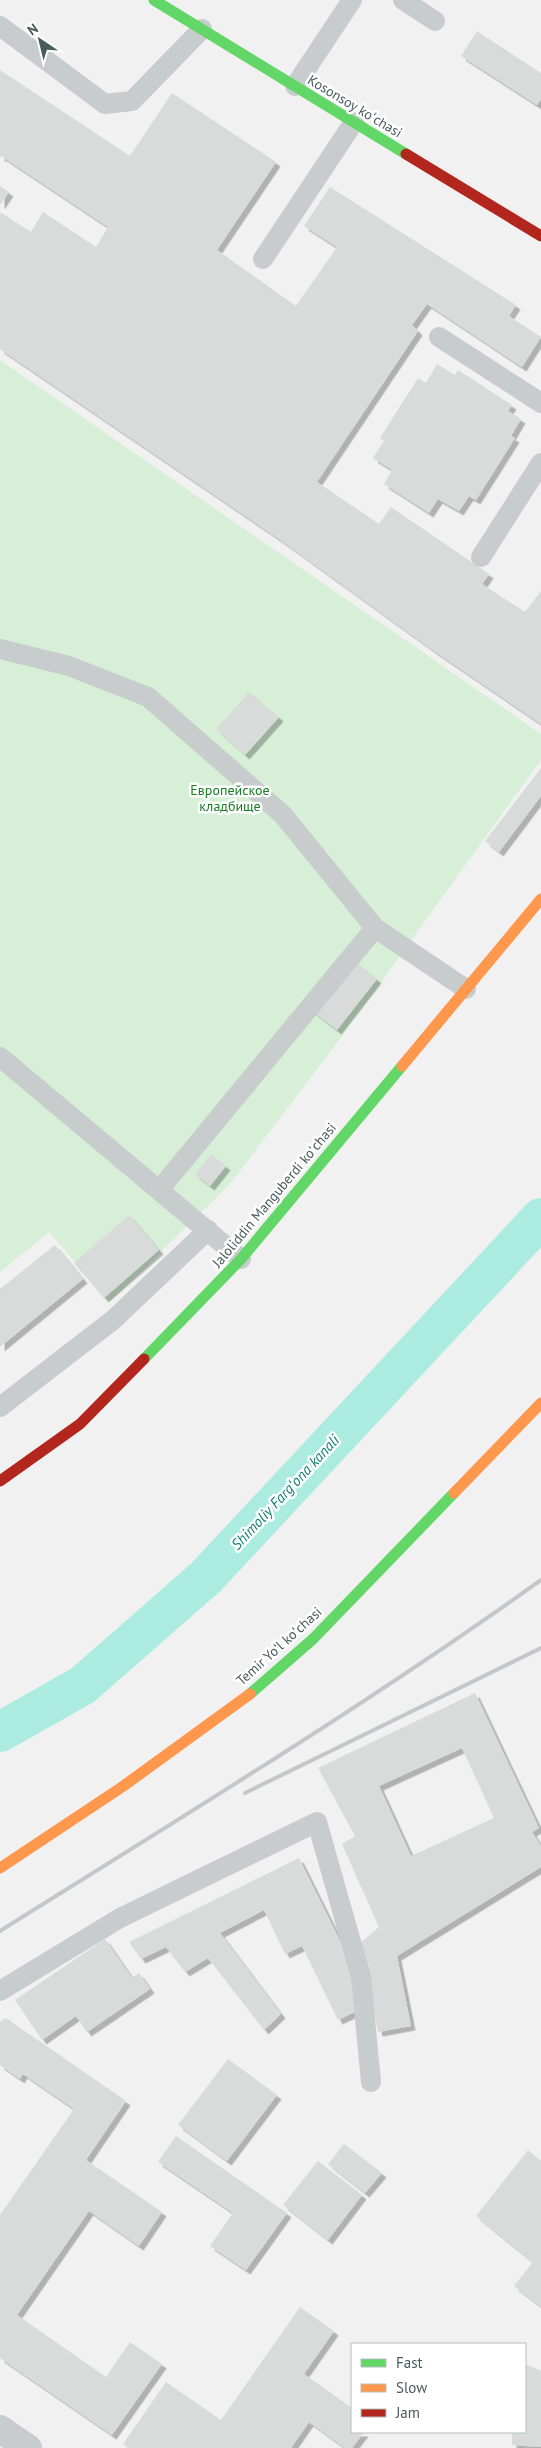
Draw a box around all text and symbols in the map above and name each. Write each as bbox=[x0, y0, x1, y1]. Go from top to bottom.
north arrow bbox=[15, 15, 65, 65]
text: N bbox=[24, 19, 41, 39]
street label: Kosonsoy koʻchasi bbox=[304, 71, 406, 141]
park label: Европейское кладбище bbox=[190, 781, 270, 815]
street label: Jaloliddin Manguberdi koʻchasi bbox=[207, 1119, 340, 1272]
water label: Shimoliy Fargʻona kanali bbox=[227, 1430, 344, 1553]
street label: Temir Yoʻl koʻchasi bbox=[232, 1603, 326, 1689]
legend bbox=[351, 2343, 526, 2433]
text: Fast bbox=[396, 2353, 423, 2372]
text: Slow bbox=[396, 2378, 427, 2397]
text: Jam bbox=[395, 2403, 420, 2422]

